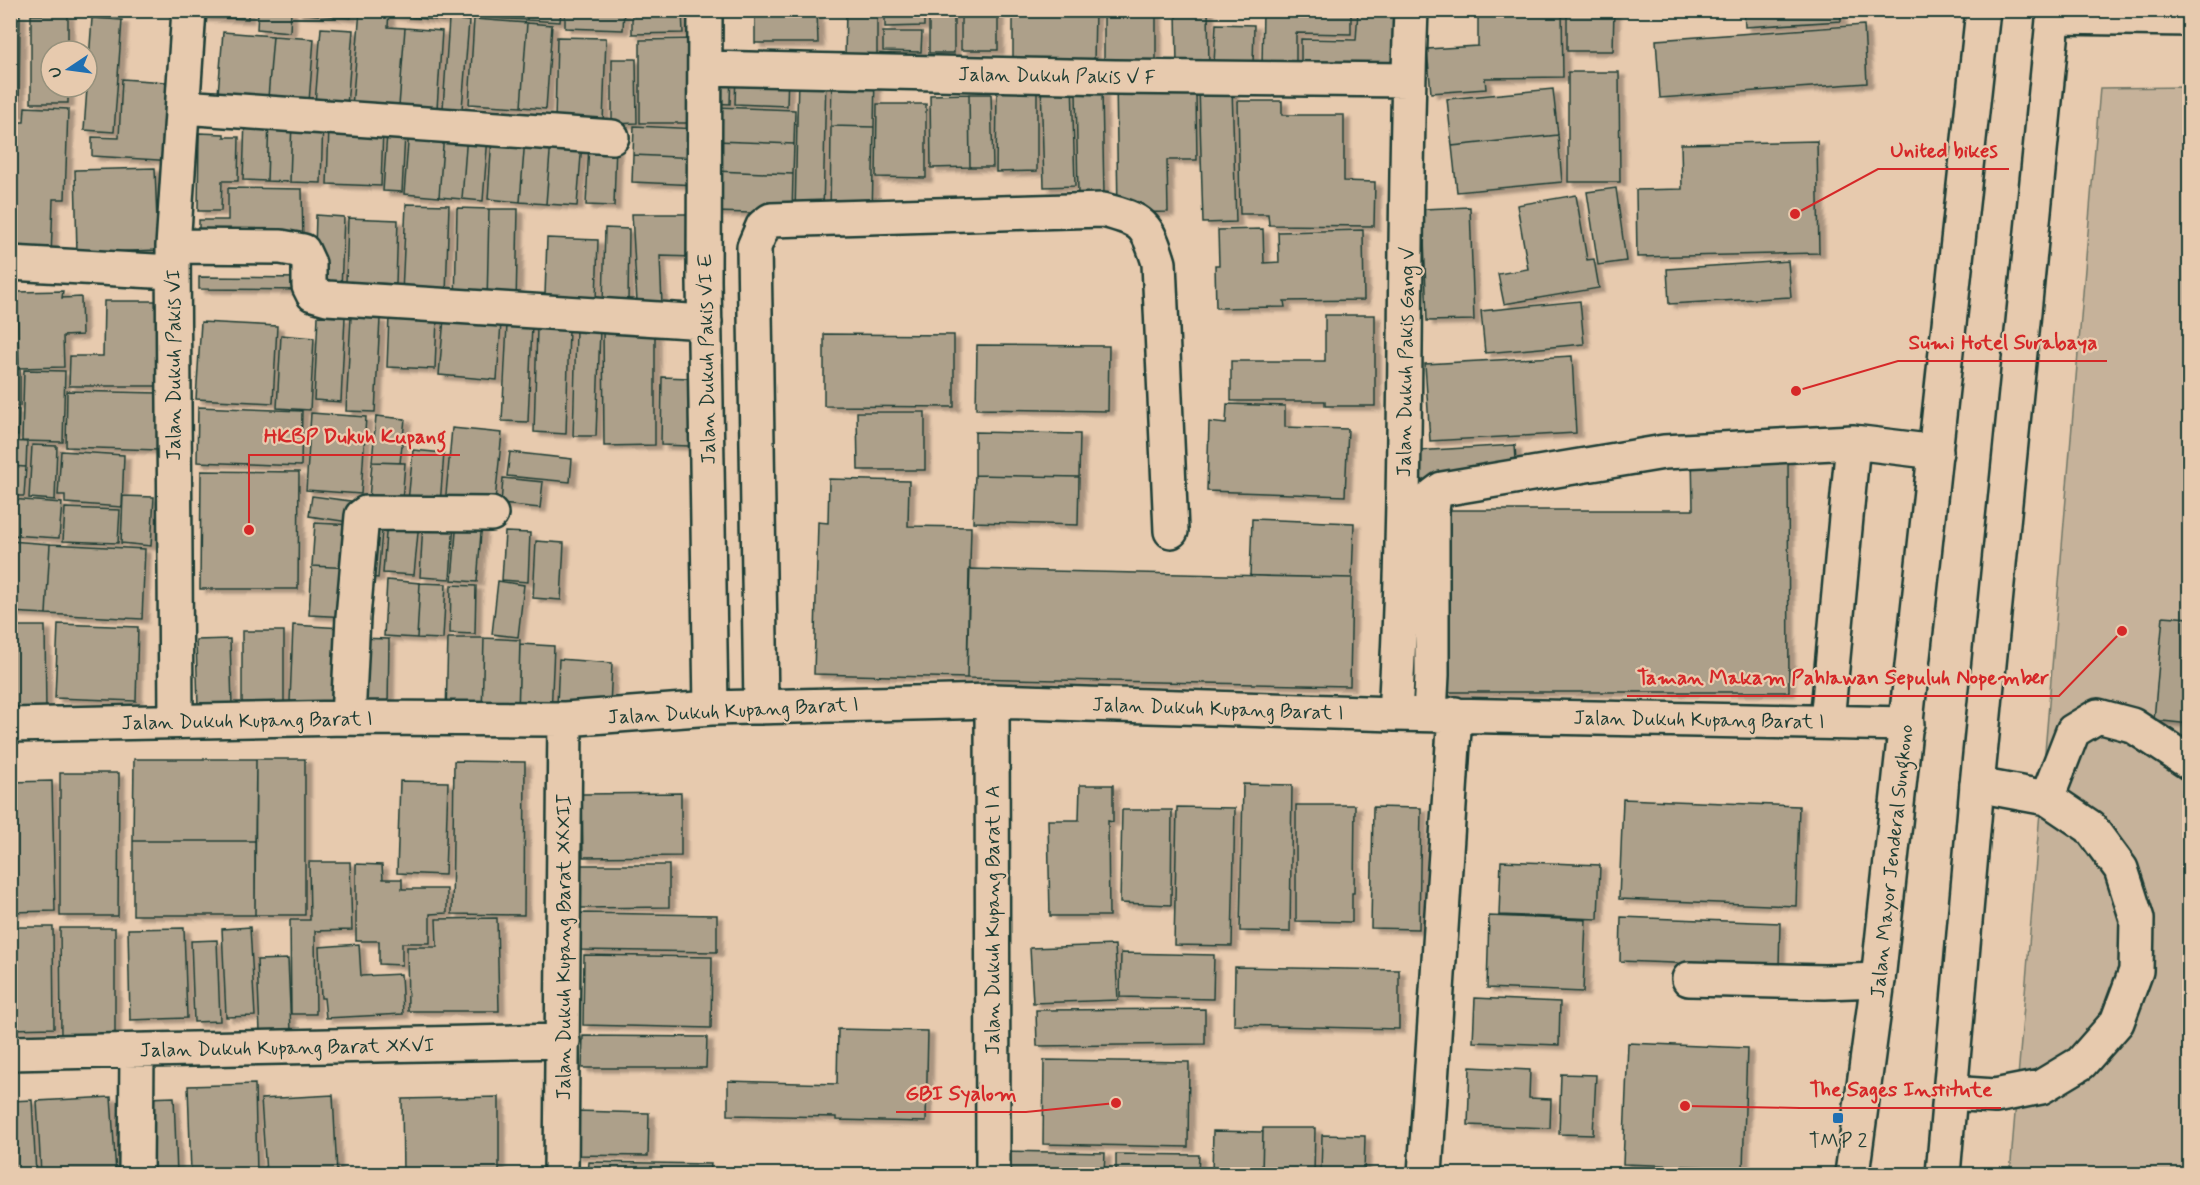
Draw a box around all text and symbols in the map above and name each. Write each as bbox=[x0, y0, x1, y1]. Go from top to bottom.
north arrow bbox=[39, 39, 99, 99]
street label: Jalan Dukuh Pakis V F bbox=[958, 61, 1156, 92]
text: U bbox=[44, 65, 67, 79]
callout: United bikes bbox=[1878, 130, 2009, 169]
text: United bikes bbox=[1890, 137, 1999, 165]
street label: Jalan Dukuh Pakis Gang V bbox=[1391, 247, 1423, 477]
street label: Jalan Dukuh Pakis VI E bbox=[692, 253, 723, 465]
street label: Jalan Dukuh Pakis VI bbox=[161, 269, 188, 461]
callout: Sumi Hotel Surabaya bbox=[1898, 322, 2107, 361]
text: Sumi Hotel Surabaya bbox=[1909, 329, 2098, 357]
callout: HKBP Dukuh Kupang bbox=[249, 416, 460, 455]
text: HKBP Dukuh Kupang bbox=[264, 423, 446, 453]
callout: Taman Makam Pahlawan Sepuluh Nopember bbox=[1627, 657, 2059, 696]
text: Taman Makam Pahlawan Sepuluh Nopember bbox=[1637, 664, 2049, 692]
street label: Jalan Dukuh Kupang Barat I bbox=[607, 691, 859, 732]
street label: Jalan Dukuh Kupang Barat I bbox=[1092, 692, 1344, 727]
street label: Jalan Dukuh Kupang Barat I bbox=[1573, 705, 1825, 736]
street label: Jalan Dukuh Kupang Barat I bbox=[121, 706, 373, 737]
street label: Jalan Mayor Jenderal Sungkono bbox=[1865, 723, 1922, 1000]
street label: Jalan Dukuh Kupang Barat I A bbox=[980, 785, 1007, 1055]
street label: Jalan Dukuh Kupang Barat XXXII bbox=[551, 793, 578, 1100]
street label: Jalan Dukuh Kupang Barat XXVI bbox=[139, 1032, 435, 1065]
callout: The Sages Institute bbox=[1800, 1069, 2001, 1108]
callout: GBI Syalom bbox=[896, 1073, 1026, 1112]
text: The Sages Institute bbox=[1810, 1076, 1993, 1104]
text: GBI Syalom bbox=[905, 1080, 1017, 1108]
marker: TMP 2 bbox=[1831, 1111, 1845, 1125]
place label: TMP 2 bbox=[1809, 1128, 1867, 1155]

